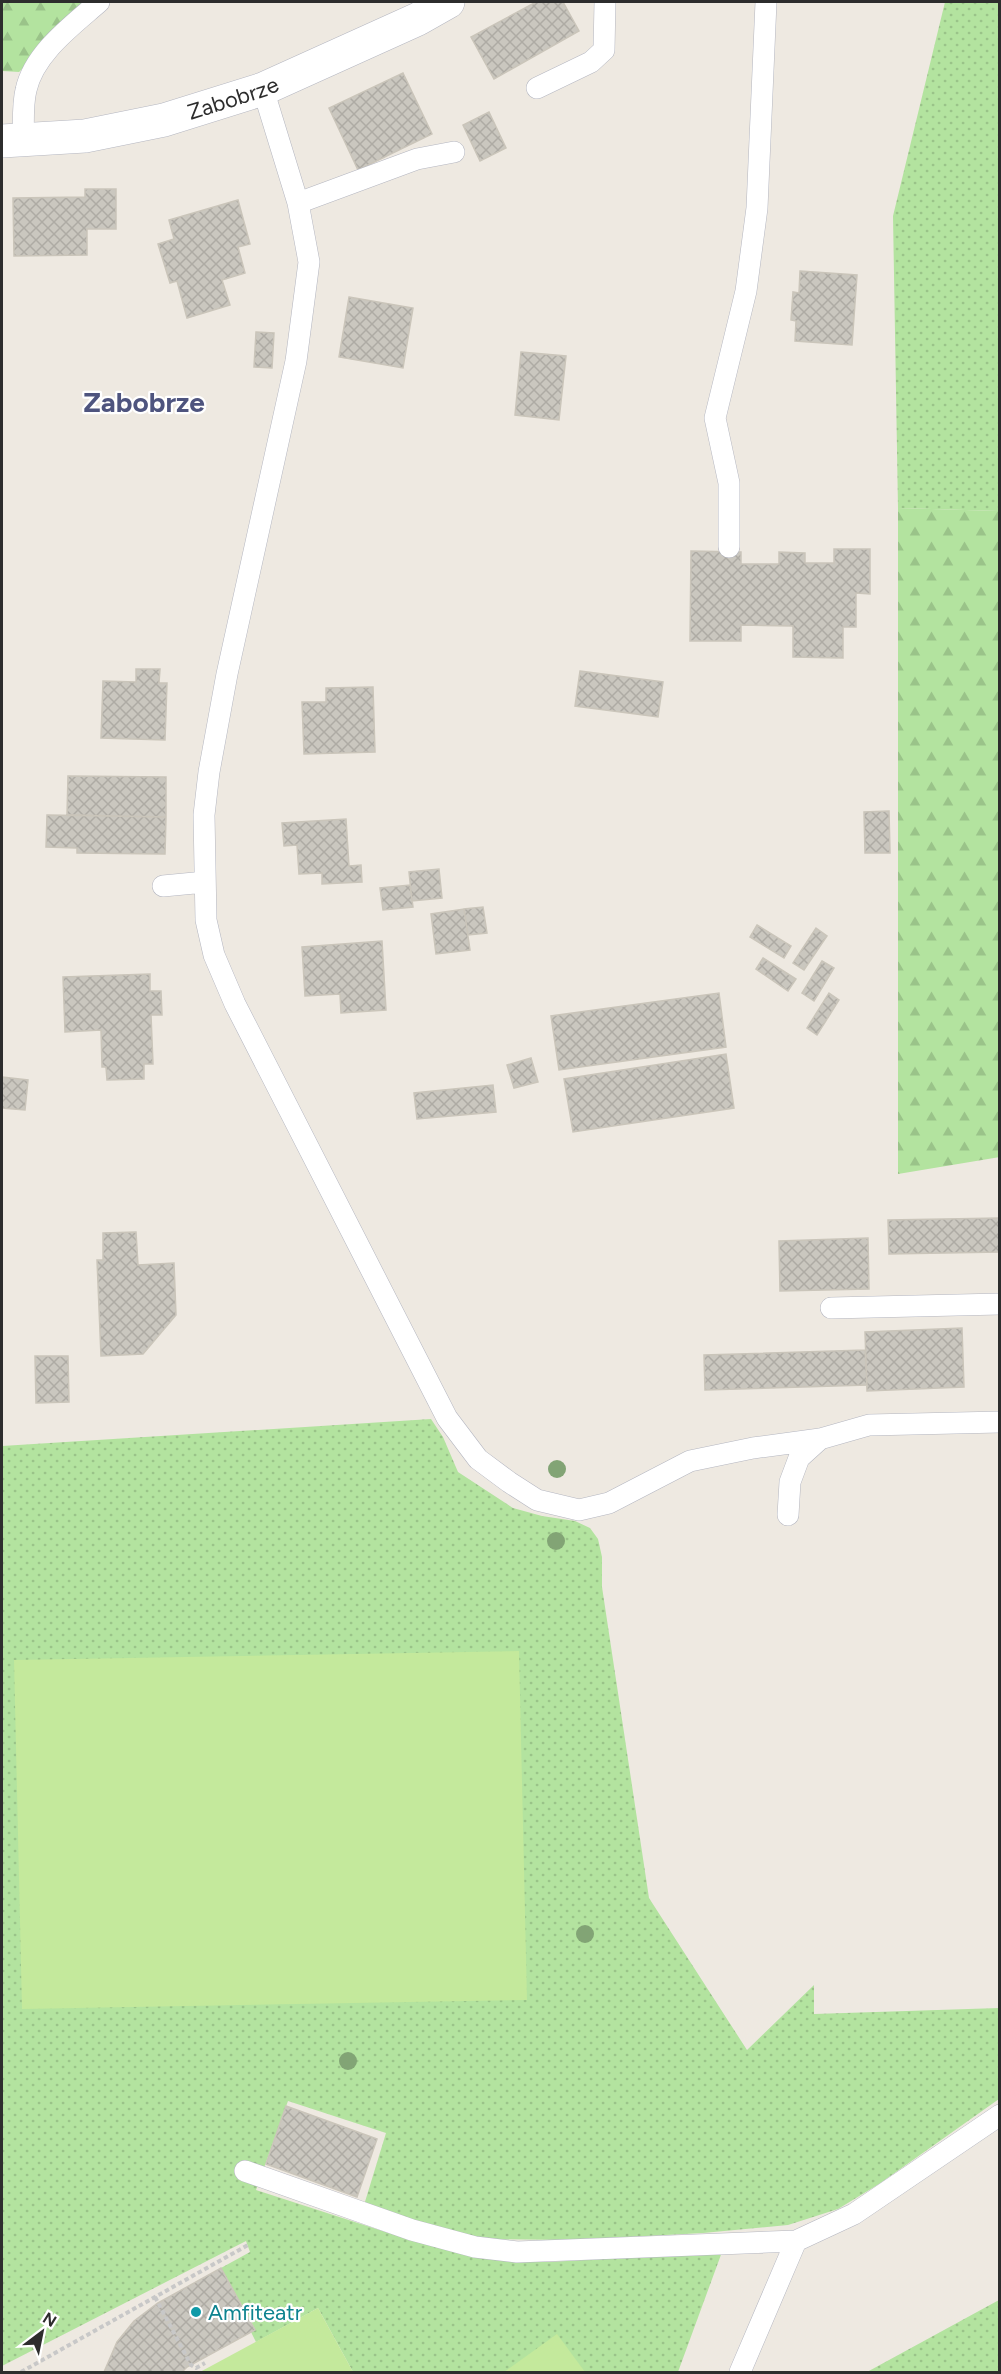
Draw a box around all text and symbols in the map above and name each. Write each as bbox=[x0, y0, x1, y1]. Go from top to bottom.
street label: Zabobrze bbox=[184, 71, 283, 126]
district label: Zabobrze bbox=[83, 385, 205, 419]
place label: Amfiteatr bbox=[208, 2299, 303, 2326]
north arrow bbox=[12, 2302, 72, 2362]
marker: Amfiteatr bbox=[189, 2305, 203, 2319]
text: N bbox=[39, 2308, 60, 2331]

